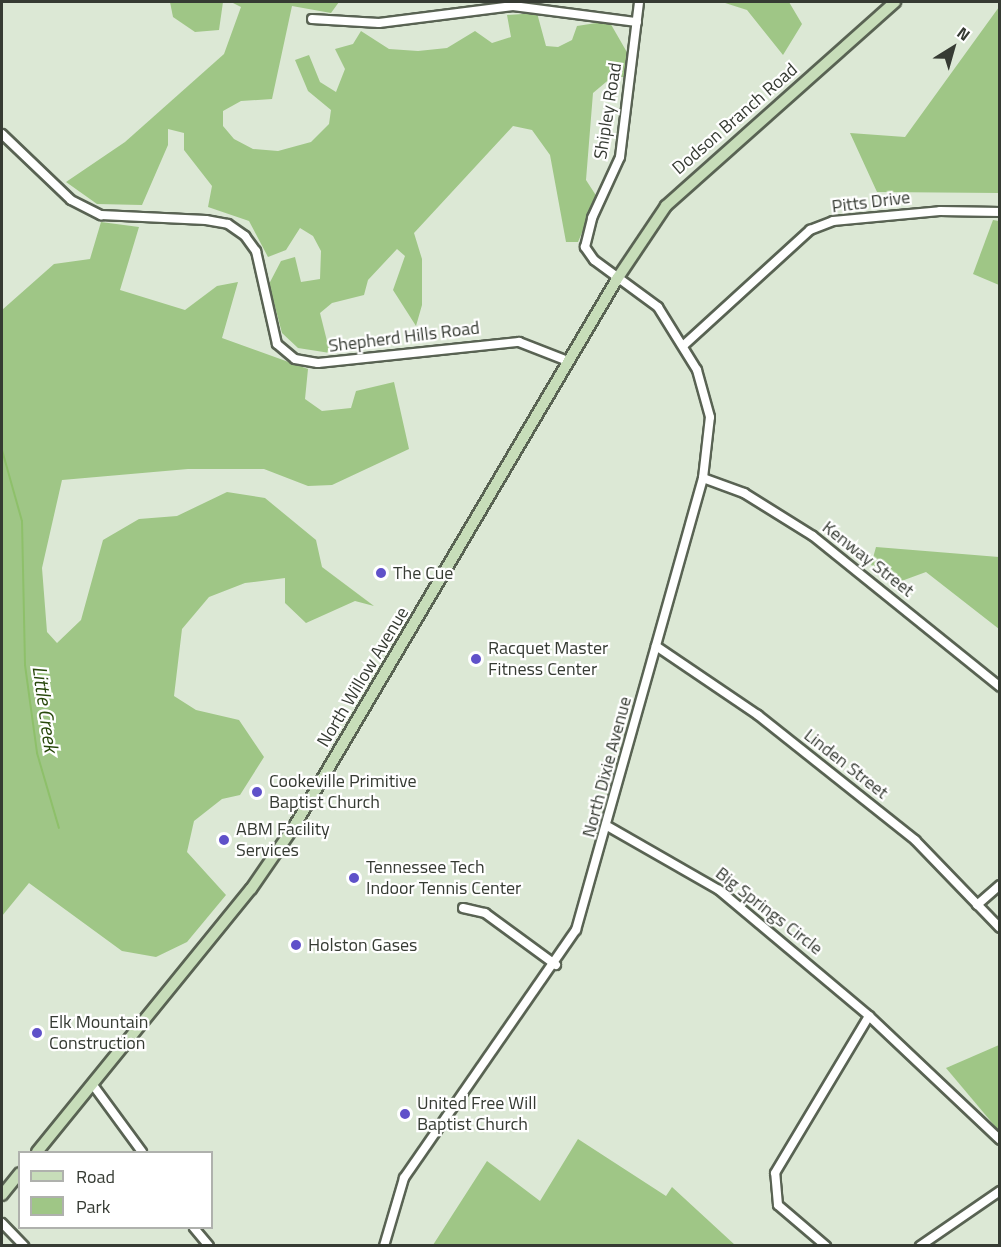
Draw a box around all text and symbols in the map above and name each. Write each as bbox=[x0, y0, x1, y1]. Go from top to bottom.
north arrow bbox=[923, 18, 983, 78]
text: N bbox=[952, 21, 975, 47]
street label: Dodson Branch Road bbox=[668, 59, 802, 179]
street label: Shipley Road bbox=[590, 61, 626, 161]
street label: Pitts Drive bbox=[831, 186, 911, 218]
street label: Shepherd Hills Road bbox=[327, 317, 481, 357]
street label: Kenway Street bbox=[818, 517, 918, 601]
place label: The Cue bbox=[393, 562, 453, 584]
marker: The Cue bbox=[374, 566, 388, 580]
street label: North Willow Avenue bbox=[313, 603, 413, 751]
place label: Racquet Master Fitness Center bbox=[488, 638, 608, 680]
marker: Racquet Master Fitness Center bbox=[469, 652, 483, 666]
water label: Little Creek bbox=[28, 664, 64, 754]
street label: North Dixie Avenue bbox=[578, 694, 636, 840]
street label: Linden Street bbox=[800, 724, 892, 804]
place label: Cookeville Primitive Baptist Church bbox=[269, 771, 417, 814]
marker: Cookeville Primitive Baptist Church bbox=[250, 785, 264, 799]
place label: ABM Facility Services bbox=[236, 819, 330, 862]
marker: ABM Facility Services bbox=[217, 833, 231, 847]
place label: Tennessee Tech Indoor Tennis Center bbox=[366, 857, 521, 900]
street label: Big Springs Circle bbox=[711, 863, 827, 959]
marker: Tennessee Tech Indoor Tennis Center bbox=[347, 871, 361, 885]
place label: Holston Gases bbox=[308, 934, 417, 956]
marker: Holston Gases bbox=[289, 938, 303, 952]
place label: Elk Mountain Construction bbox=[49, 1012, 148, 1054]
marker: Elk Mountain Construction bbox=[30, 1026, 44, 1040]
place label: United Free Will Baptist Church bbox=[417, 1093, 537, 1136]
marker: United Free Will Baptist Church bbox=[398, 1107, 412, 1121]
legend bbox=[18, 1151, 213, 1229]
text: Road bbox=[76, 1163, 115, 1190]
text: Park bbox=[76, 1193, 110, 1220]

